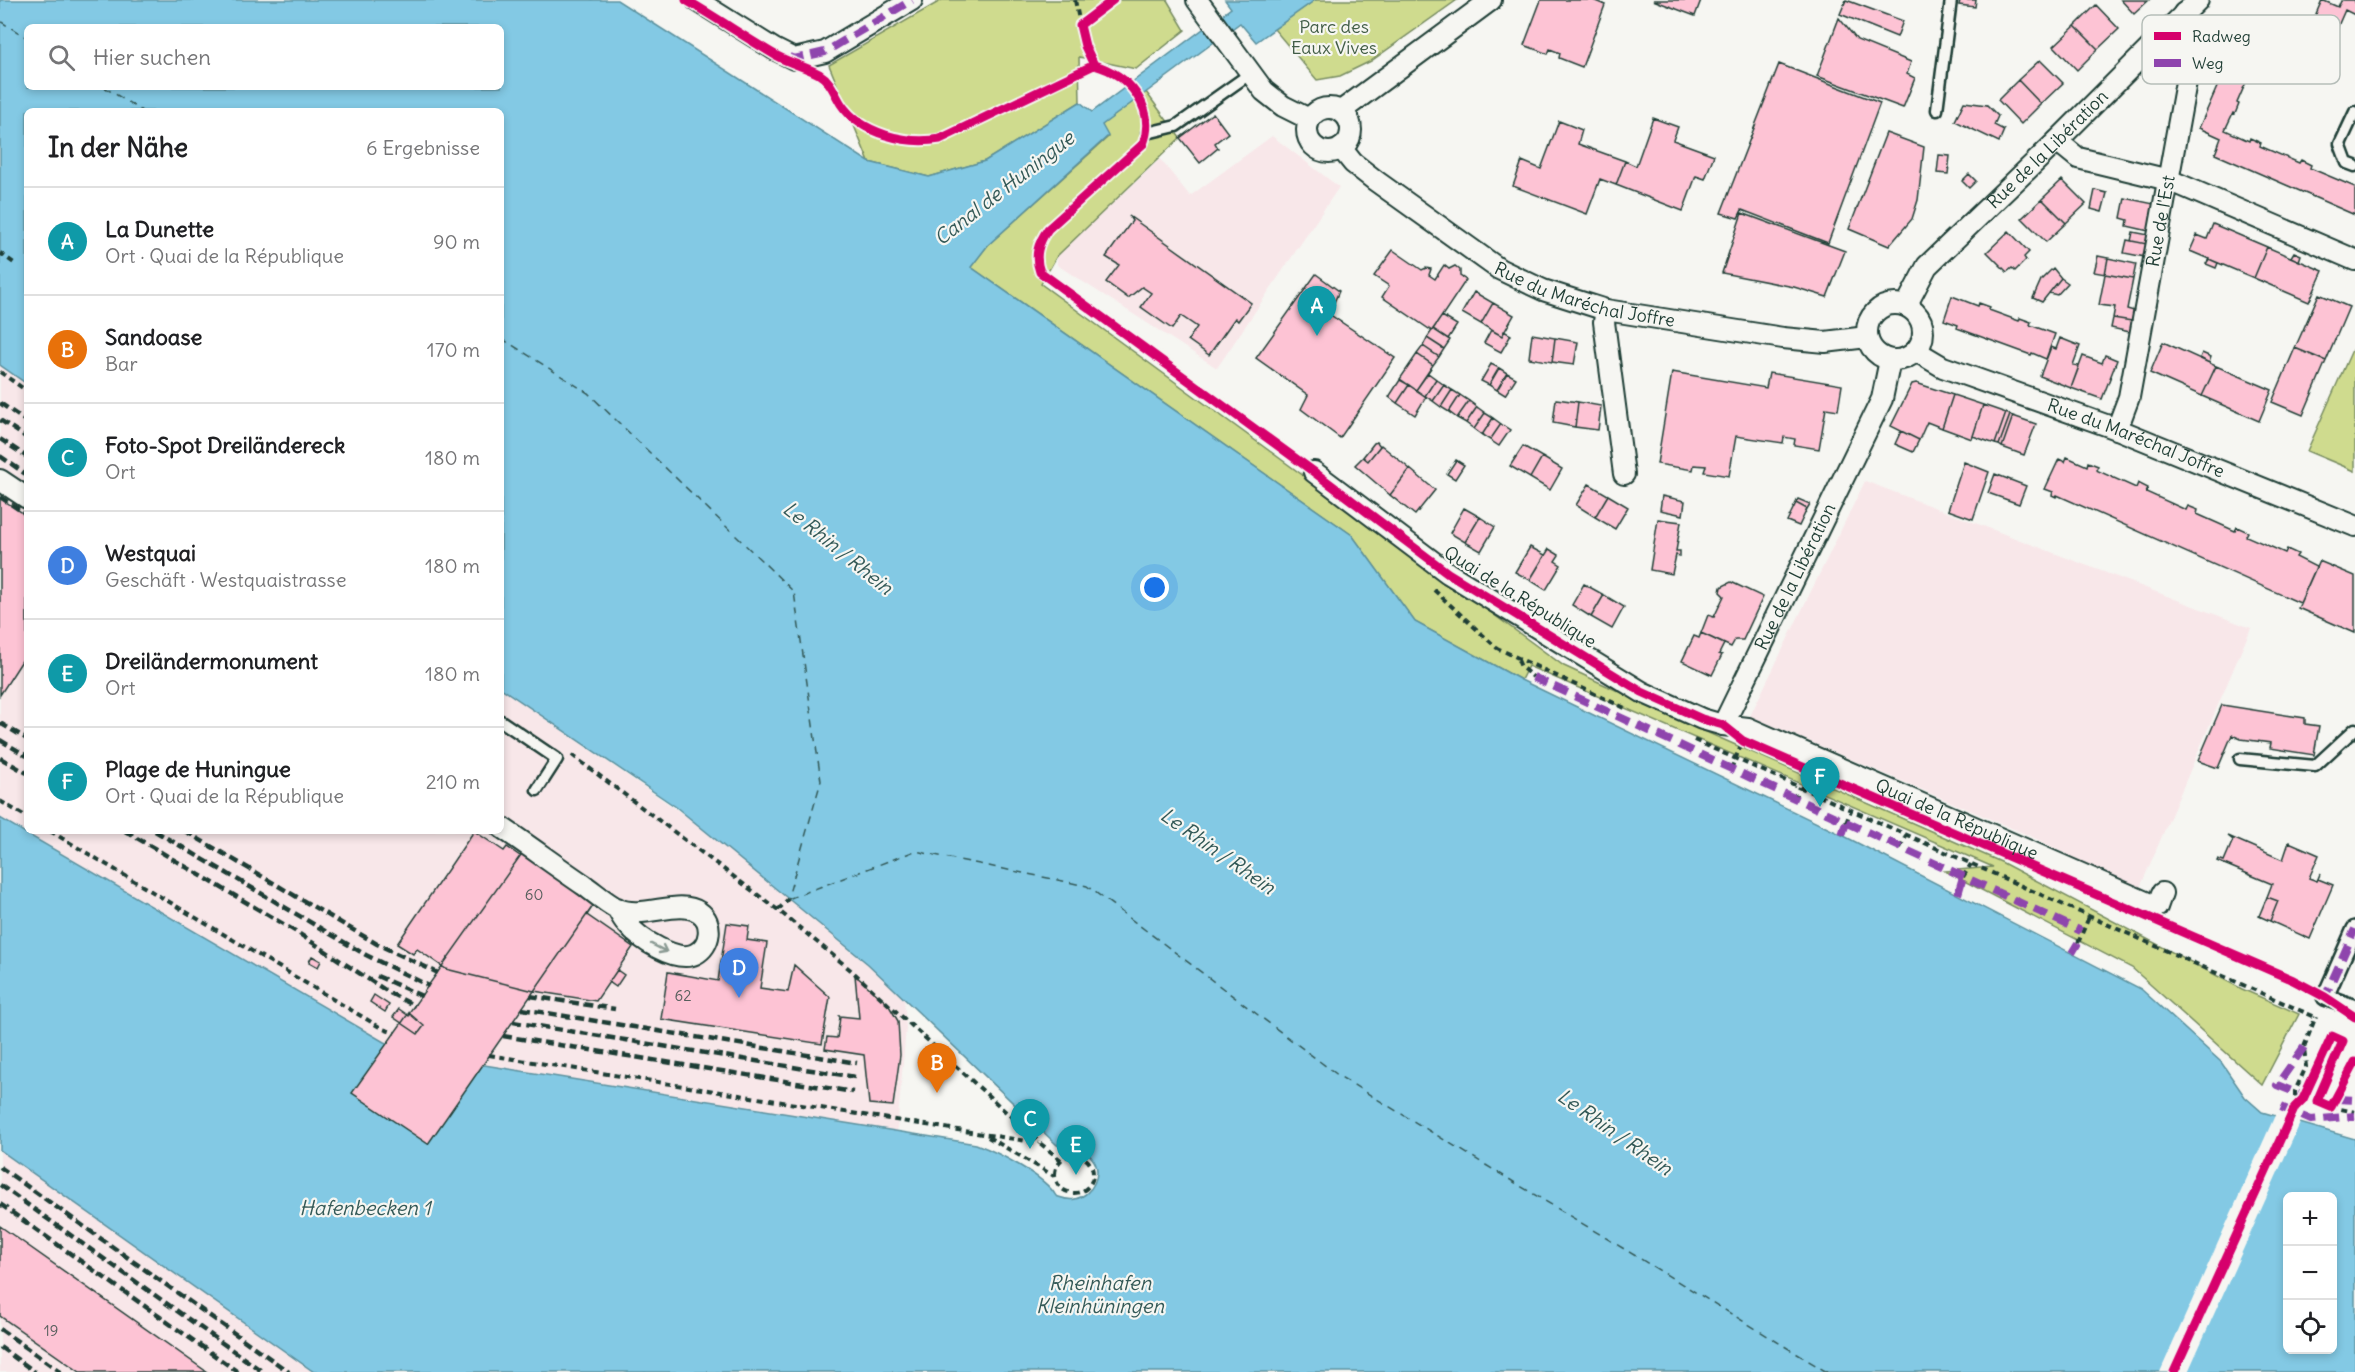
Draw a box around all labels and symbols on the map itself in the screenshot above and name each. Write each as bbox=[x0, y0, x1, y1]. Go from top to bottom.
park label: Parc des Eaux Vives bbox=[1291, 15, 1377, 59]
legend bbox=[2142, 15, 2340, 84]
text: Radweg bbox=[2192, 26, 2251, 46]
text: Weg bbox=[2192, 53, 2224, 73]
street label: Rue de la Libération bbox=[1982, 85, 2113, 213]
water label: Canal de Huningue bbox=[929, 124, 1080, 250]
street label: Rue de l'Est bbox=[2141, 173, 2180, 269]
street label: Rue du Maréchal Joffre bbox=[1491, 257, 1677, 332]
pin: A bbox=[1298, 286, 1336, 336]
street label: Rue du Maréchal Joffre bbox=[2044, 393, 2228, 483]
water label: Le Rhin / Rhein bbox=[778, 496, 899, 600]
street label: Rue de la Libération bbox=[1749, 499, 1840, 654]
street label: Quai de la République bbox=[1440, 540, 1601, 653]
your location bbox=[1140, 573, 1169, 602]
pin: F bbox=[1800, 758, 1840, 807]
street label: Quai de la République bbox=[1872, 773, 2042, 865]
water label: Le Rhin / Rhein bbox=[1156, 802, 1281, 900]
house number: 60 bbox=[525, 885, 543, 904]
one-way arrow bbox=[649, 943, 667, 954]
pin: D bbox=[720, 948, 758, 998]
house number: 62 bbox=[675, 986, 691, 1005]
pin: B bbox=[918, 1044, 956, 1093]
water label: Le Rhin / Rhein bbox=[1553, 1083, 1678, 1181]
pin: C bbox=[1010, 1100, 1050, 1149]
pin: E bbox=[1056, 1126, 1096, 1175]
water label: Hafenbecken 1 bbox=[299, 1195, 433, 1220]
water label: Rheinhafen Kleinhüningen bbox=[1036, 1270, 1164, 1318]
house number: 19 bbox=[44, 1321, 58, 1340]

